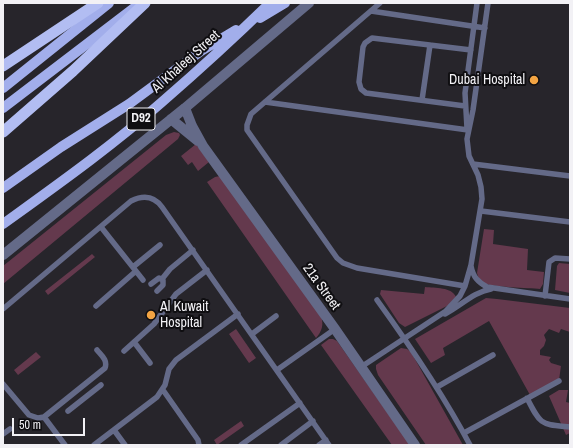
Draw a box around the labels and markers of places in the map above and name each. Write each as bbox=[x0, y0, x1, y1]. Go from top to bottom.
place label: Dubai Hospital bbox=[449, 72, 525, 88]
marker: Dubai Hospital bbox=[528, 74, 540, 86]
place label: Al Kuwait Hospital bbox=[160, 299, 208, 332]
marker: Al Kuwait Hospital bbox=[145, 309, 157, 321]

